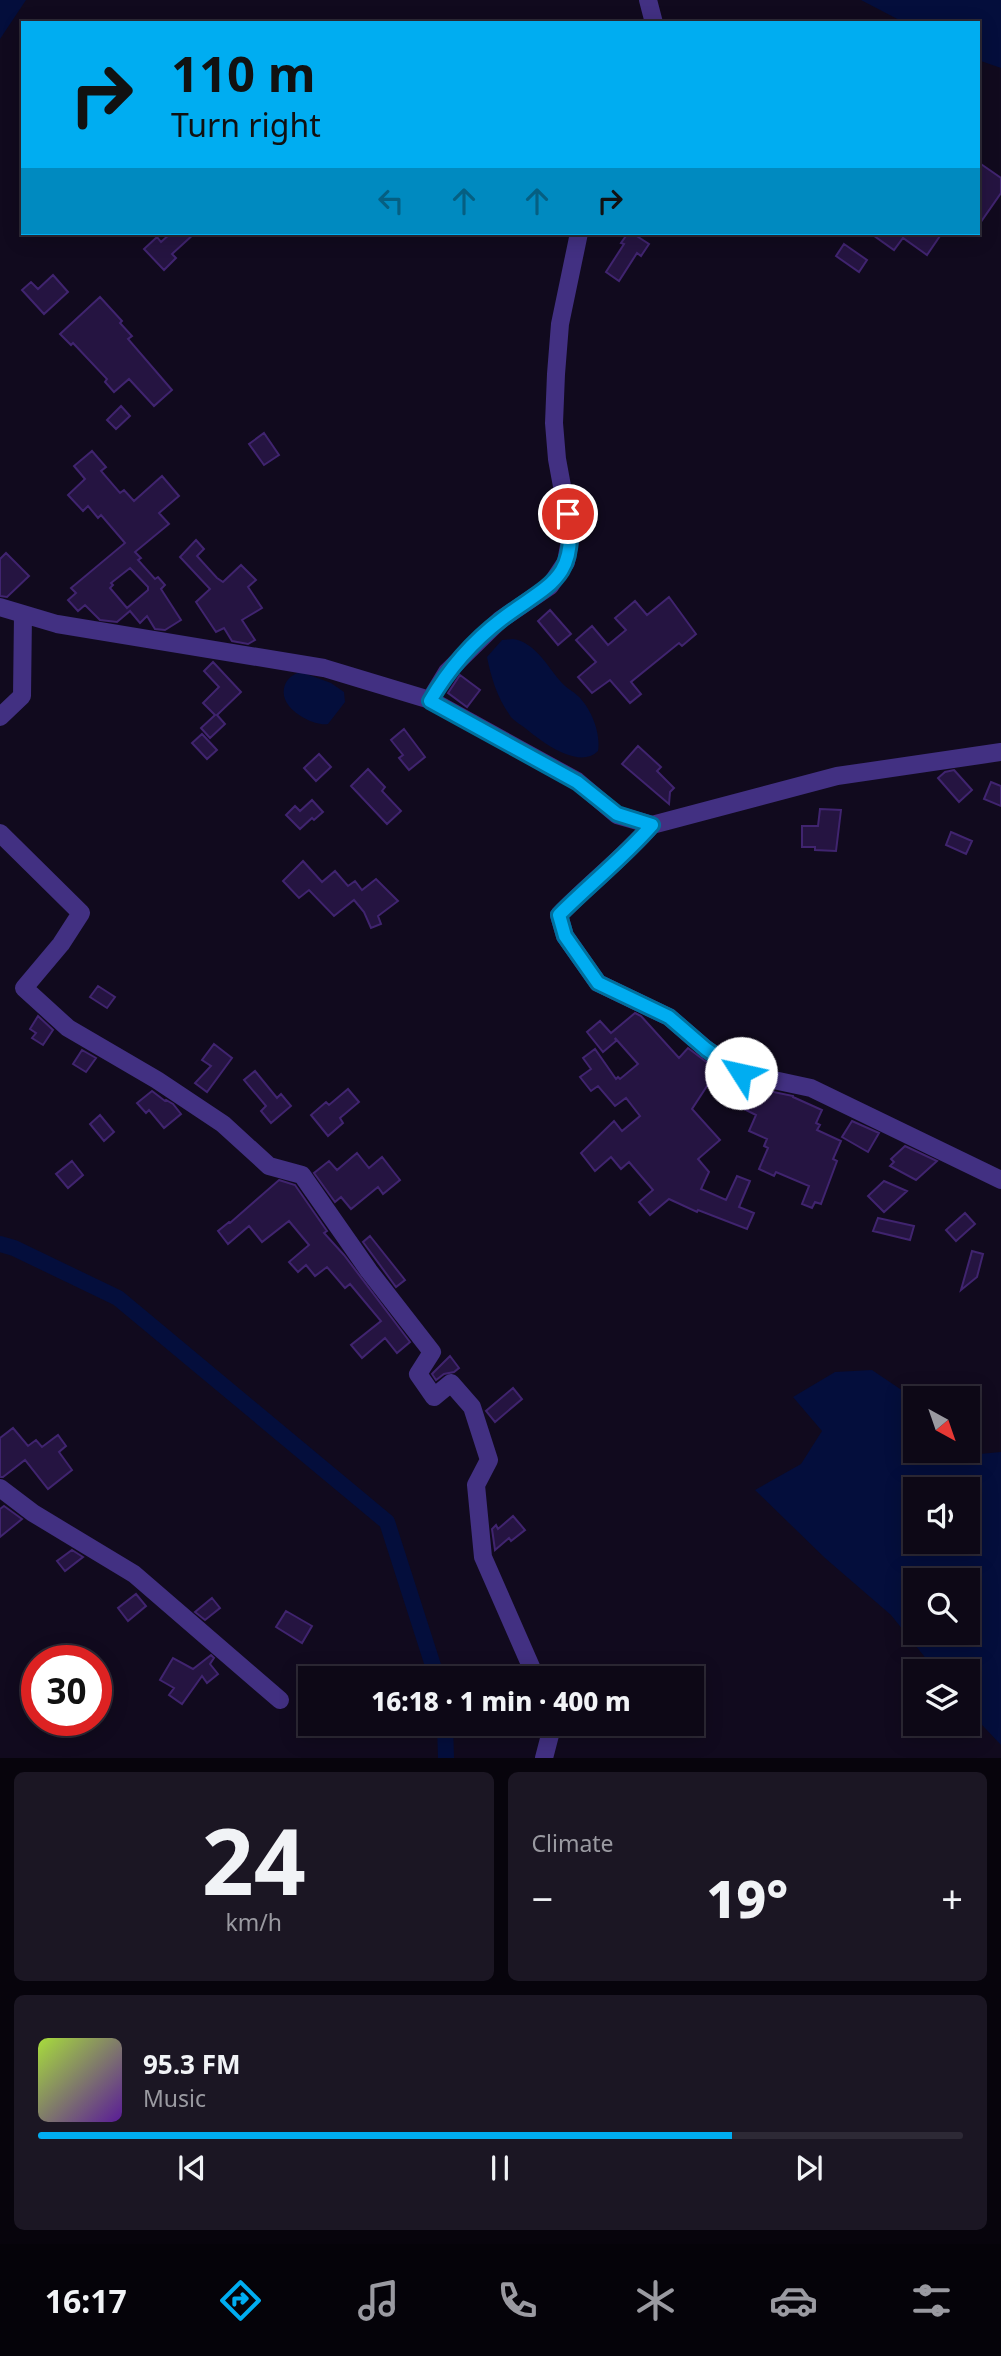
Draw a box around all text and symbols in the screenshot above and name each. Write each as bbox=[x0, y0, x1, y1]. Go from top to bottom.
text: 110 m bbox=[171, 40, 316, 106]
icon: right bbox=[56, 49, 147, 140]
text: Turn right bbox=[171, 103, 321, 146]
icon: left bbox=[372, 182, 410, 220]
icon: ahead bbox=[445, 182, 483, 220]
icon: ahead bbox=[518, 182, 556, 220]
icon: right bbox=[591, 182, 629, 220]
pin bbox=[538, 484, 598, 544]
icon: arrive bbox=[549, 495, 587, 533]
position arrow bbox=[704, 1036, 778, 1110]
north arrow bbox=[903, 1386, 980, 1463]
map controls bbox=[903, 1386, 980, 1736]
button: sound bbox=[903, 1477, 980, 1554]
button: search bbox=[903, 1568, 980, 1645]
speed limit sign: 30 bbox=[21, 1645, 112, 1736]
button: layers bbox=[903, 1659, 980, 1736]
text: 16:18 · 1 min · 400 m bbox=[371, 1683, 631, 1719]
text: 24 bbox=[202, 1798, 306, 1922]
text: Climate bbox=[532, 1827, 614, 1859]
text: 19° bbox=[706, 1862, 788, 1933]
text: − bbox=[532, 1872, 553, 1924]
text: + bbox=[941, 1872, 963, 1924]
text: km/h bbox=[225, 1906, 282, 1938]
text: 95.3 FM bbox=[143, 2046, 240, 2082]
text: Music bbox=[143, 2082, 206, 2114]
icon: previous bbox=[173, 2149, 211, 2187]
icon: pause bbox=[481, 2149, 519, 2187]
icon: next bbox=[790, 2149, 828, 2187]
icon: directions bbox=[216, 2276, 265, 2325]
icon: music bbox=[354, 2276, 403, 2325]
icon: phone bbox=[493, 2276, 542, 2325]
icon: climate bbox=[631, 2276, 680, 2325]
icon: car bbox=[769, 2276, 818, 2325]
icon: filters bbox=[907, 2276, 956, 2325]
text: 16:17 bbox=[45, 2279, 127, 2322]

